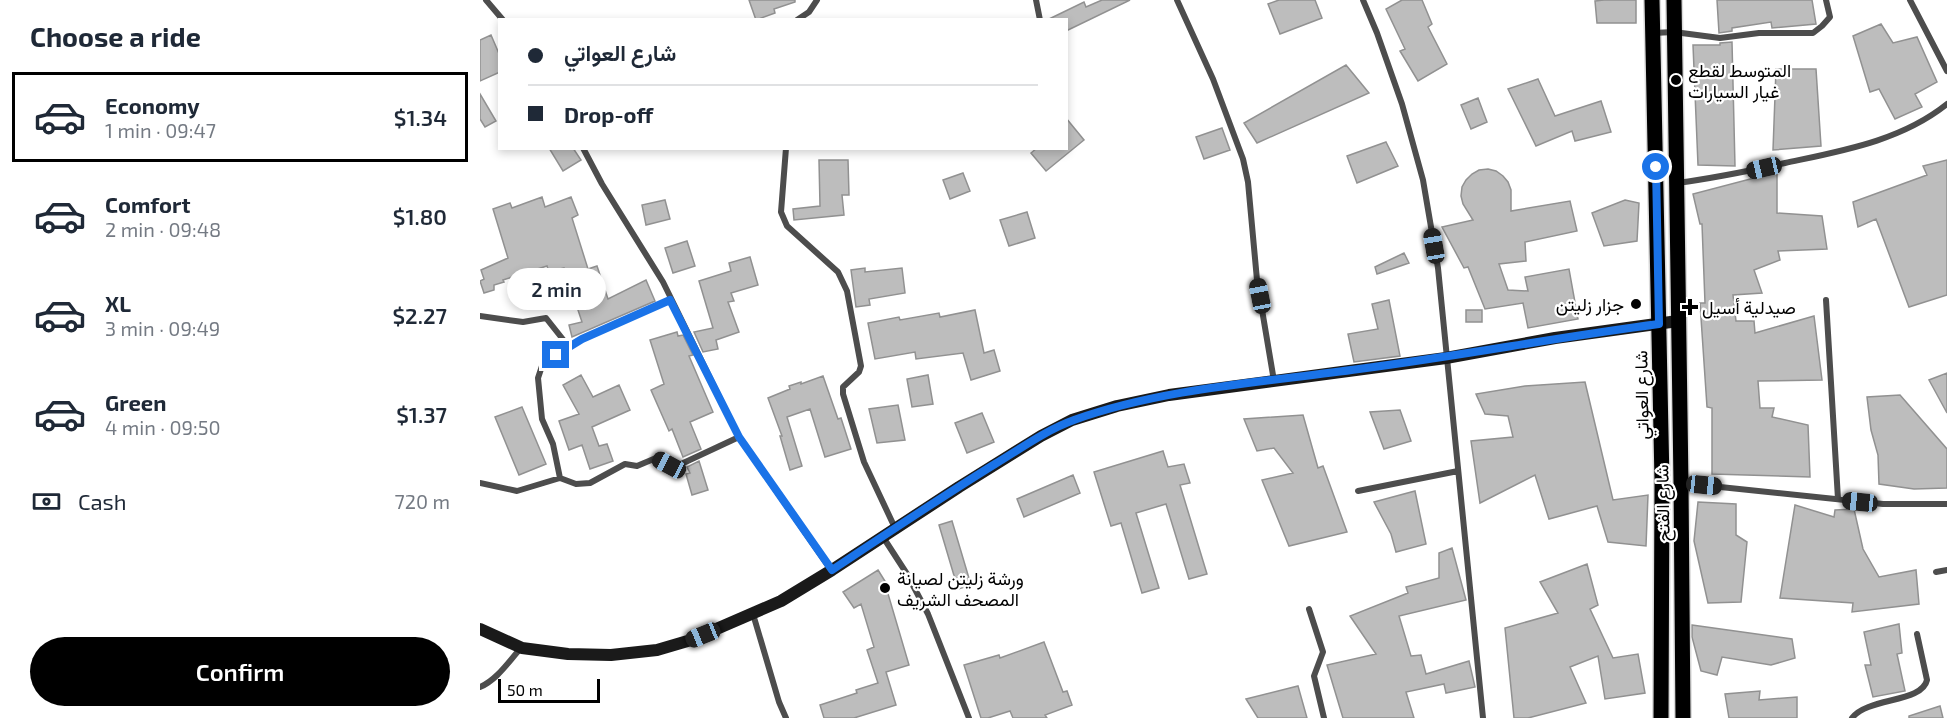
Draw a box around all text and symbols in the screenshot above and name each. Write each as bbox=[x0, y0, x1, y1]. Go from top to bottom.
text: Choose a ride bbox=[30, 20, 201, 52]
text: شارع العواتي bbox=[564, 39, 676, 65]
place label: المتوسط لقطع غيار السيارات bbox=[1688, 59, 1791, 103]
marker: المتوسط لقطع غيار السيارات bbox=[1669, 73, 1683, 87]
icon: car bbox=[33, 90, 87, 144]
text: Economy bbox=[105, 92, 200, 118]
text: Drop-off bbox=[564, 101, 653, 127]
text: $1.34 bbox=[394, 104, 447, 130]
text: 1 min · 09:47 bbox=[105, 118, 216, 142]
route start bbox=[1642, 153, 1669, 180]
car bbox=[1744, 155, 1784, 181]
icon: car bbox=[33, 189, 87, 243]
text: Comfort bbox=[105, 191, 190, 217]
text: $1.80 bbox=[393, 203, 447, 229]
text: 2 min · 09:48 bbox=[105, 217, 221, 241]
car bbox=[1422, 227, 1446, 265]
callout: 2 min bbox=[506, 268, 605, 310]
text: 2 min bbox=[531, 277, 582, 301]
car bbox=[1248, 277, 1272, 315]
icon: car bbox=[33, 288, 87, 342]
text: XL bbox=[105, 290, 131, 316]
place label: جزار زليتن bbox=[1556, 293, 1624, 316]
place label: صيدلية أسيل bbox=[1702, 296, 1796, 319]
marker: جزار زليتن bbox=[1629, 297, 1643, 311]
marker: صيدلية أسيل bbox=[1683, 300, 1697, 314]
text: $2.27 bbox=[392, 302, 447, 328]
text: 3 min · 09:49 bbox=[105, 316, 220, 340]
route end bbox=[542, 341, 569, 368]
street label: شارع العواتي bbox=[1629, 350, 1658, 440]
icon: car bbox=[33, 387, 87, 441]
text: Green bbox=[105, 389, 167, 415]
text: $1.37 bbox=[396, 401, 447, 427]
text: 4 min · 09:50 bbox=[105, 415, 221, 439]
car bbox=[649, 449, 689, 481]
street label: شارع الفتح bbox=[1650, 464, 1676, 542]
car bbox=[1685, 474, 1723, 496]
icon: cash bbox=[30, 485, 63, 518]
text: Cash bbox=[78, 488, 127, 514]
text: 720 m bbox=[394, 489, 450, 513]
car bbox=[1841, 491, 1879, 513]
place label: ورشة زليتن لصيانة المصحف الشريف bbox=[897, 567, 1024, 611]
marker: ورشة زليتن لصيانة المصحف الشريف bbox=[878, 581, 892, 595]
car bbox=[683, 620, 723, 650]
button: Confirm bbox=[30, 637, 450, 706]
scale bar bbox=[498, 676, 600, 704]
text: 50 m bbox=[507, 680, 543, 699]

